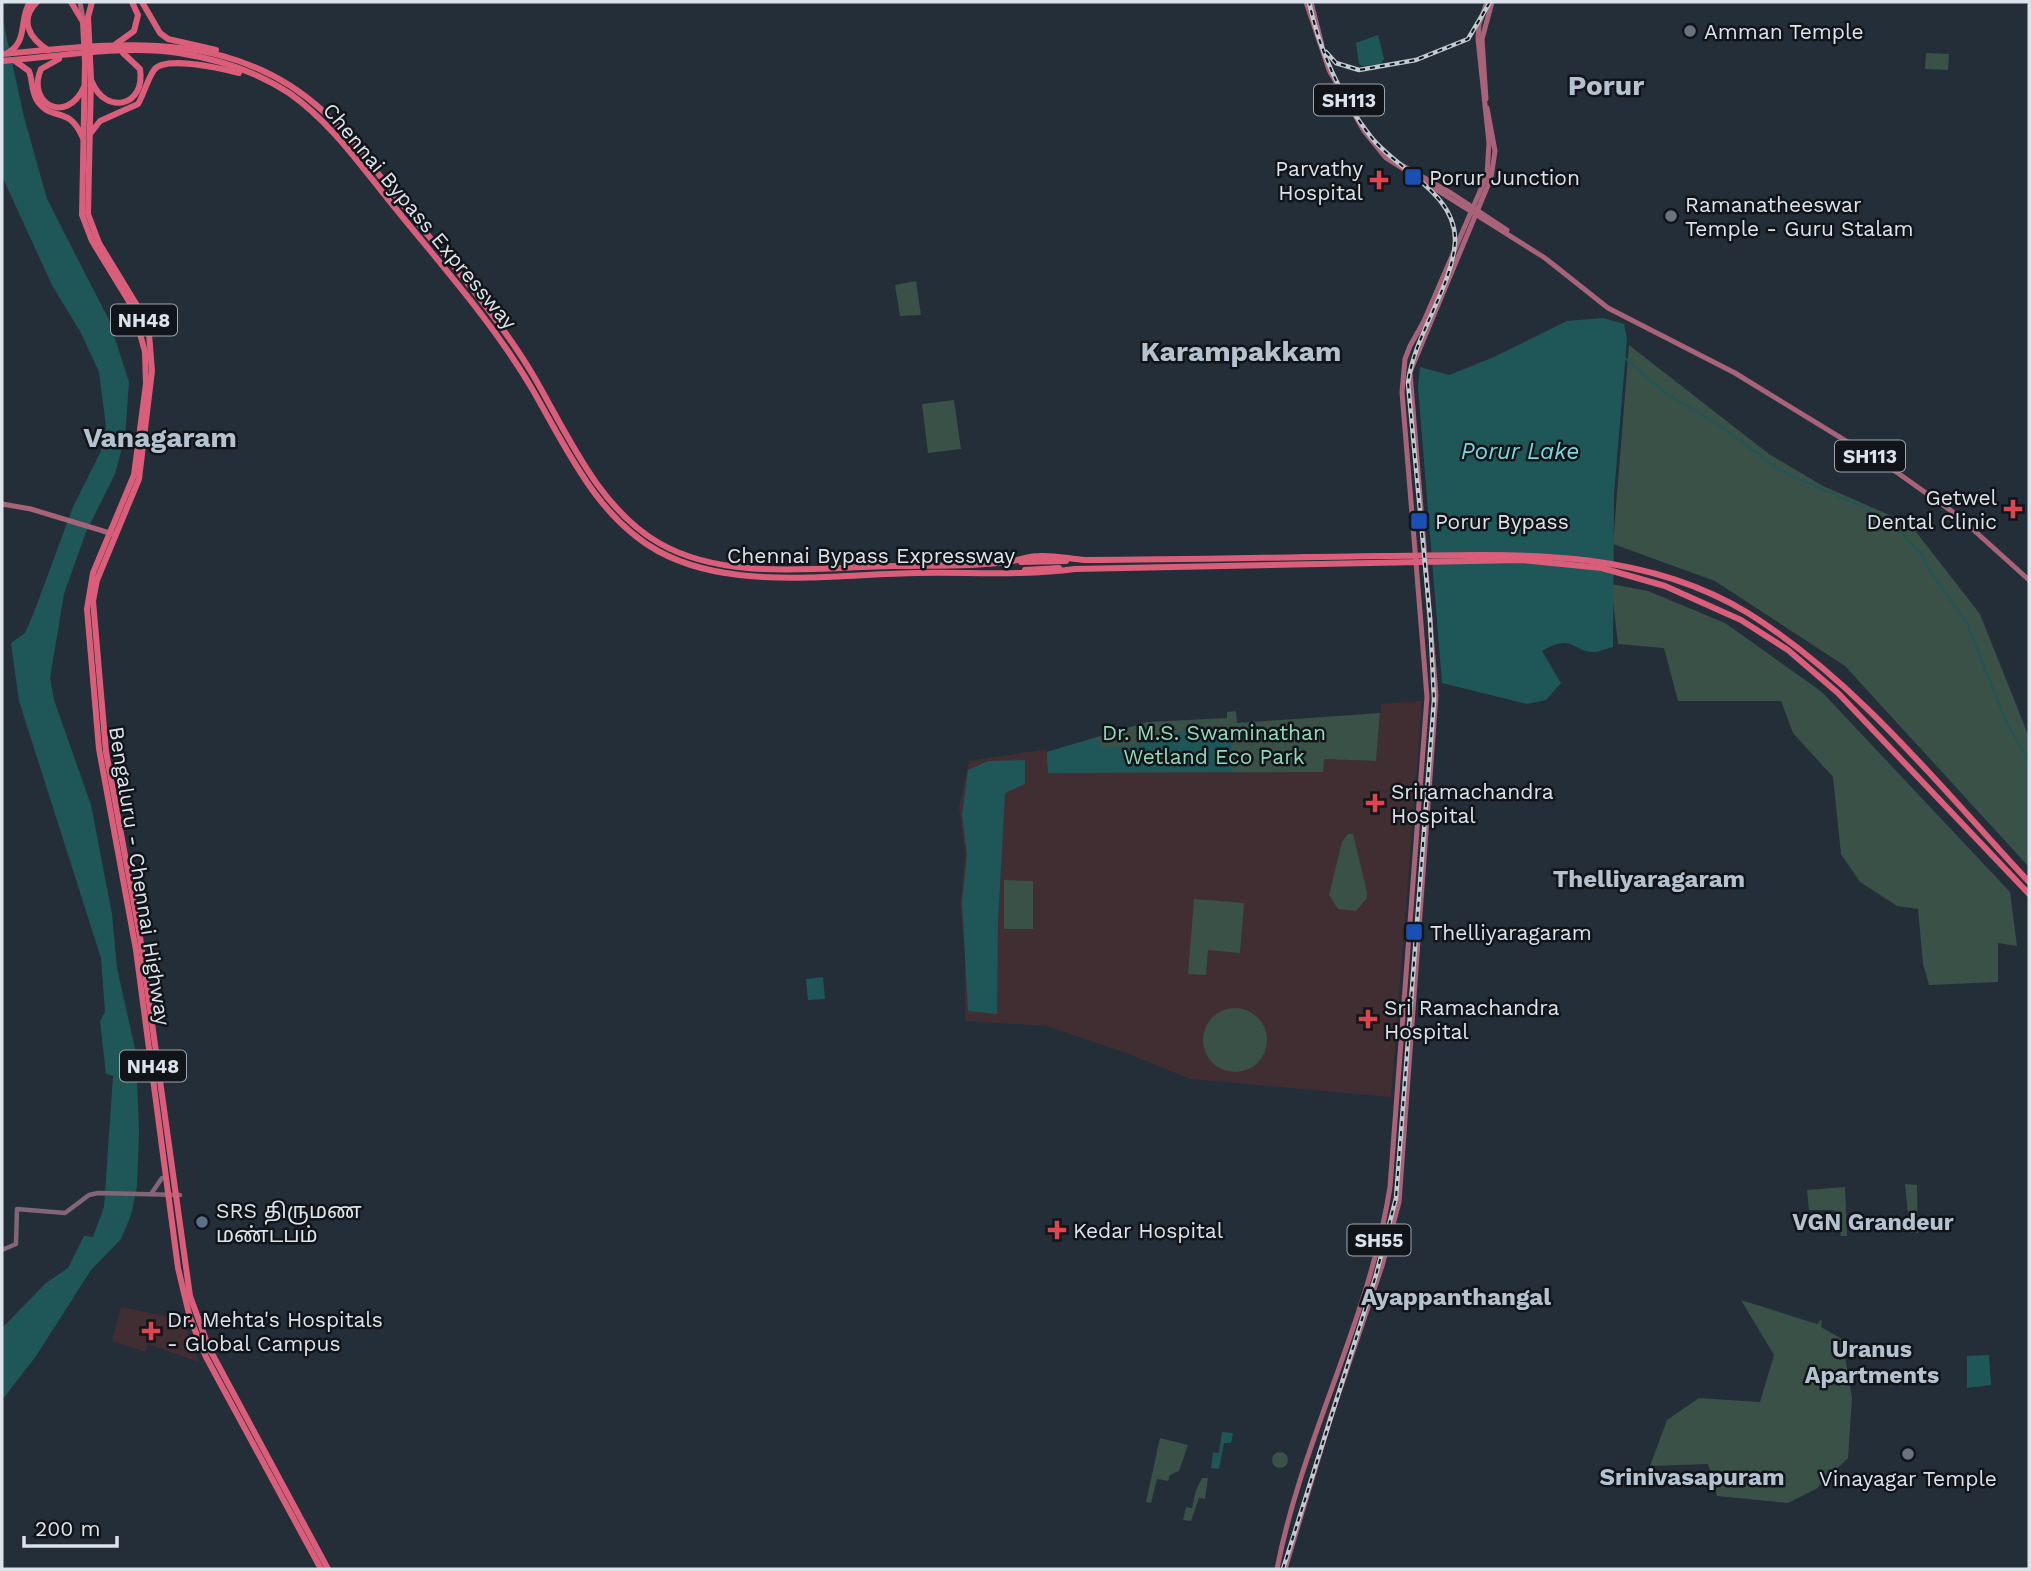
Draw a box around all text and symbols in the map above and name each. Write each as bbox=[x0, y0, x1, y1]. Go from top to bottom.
place label: Amman Temple bbox=[1704, 19, 1864, 44]
marker: Amman Temple bbox=[1682, 23, 1698, 39]
district label: Porur bbox=[1568, 69, 1644, 102]
road number: SH113 bbox=[1314, 85, 1384, 116]
street label: Chennai Bypass Expressway bbox=[318, 98, 522, 335]
place label: Parvathy Hospital bbox=[1275, 156, 1364, 205]
place label: Porur Junction bbox=[1429, 165, 1580, 190]
marker: Porur Junction bbox=[1403, 167, 1423, 187]
marker: Parvathy Hospital bbox=[1369, 170, 1389, 190]
place label: Ramanatheeswar Temple - Guru Stalam bbox=[1685, 192, 1914, 241]
marker: Ramanatheeswar Temple - Guru Stalam bbox=[1663, 208, 1679, 224]
road number: NH48 bbox=[111, 304, 177, 336]
district label: Karampakkam bbox=[1141, 335, 1341, 368]
district label: Vanagaram bbox=[83, 421, 237, 454]
water label: Porur Lake bbox=[1461, 438, 1579, 465]
road number: SH113 bbox=[1835, 440, 1905, 471]
place label: Getwel Dental Clinic bbox=[1867, 485, 1998, 534]
marker: Getwel Dental Clinic bbox=[2003, 499, 2023, 519]
place label: Porur Bypass bbox=[1435, 509, 1569, 534]
marker: Porur Bypass bbox=[1409, 511, 1429, 531]
street label: Chennai Bypass Expressway bbox=[727, 543, 1015, 568]
park label: Dr. M.S. Swaminathan Wetland Eco Park bbox=[1102, 720, 1326, 769]
street label: Bengaluru - Chennai Highway bbox=[104, 725, 176, 1027]
place label: Sriramachandra Hospital bbox=[1391, 779, 1554, 828]
marker: Sriramachandra Hospital bbox=[1365, 793, 1385, 813]
district label: Thelliyaragaram bbox=[1553, 865, 1745, 893]
place label: Thelliyaragaram bbox=[1430, 920, 1592, 945]
marker: Thelliyaragaram bbox=[1404, 922, 1424, 942]
place label: Sri Ramachandra Hospital bbox=[1384, 995, 1560, 1044]
marker: Sri Ramachandra Hospital bbox=[1358, 1009, 1378, 1029]
road number: NH48 bbox=[120, 1050, 186, 1082]
place label: SRS திருமண மண்டபம் bbox=[216, 1198, 362, 1247]
district label: VGN Grandeur bbox=[1792, 1209, 1954, 1236]
marker: SRS திருமண மண்டபம் bbox=[194, 1214, 210, 1230]
place label: Kedar Hospital bbox=[1073, 1218, 1224, 1243]
marker: Kedar Hospital bbox=[1047, 1220, 1067, 1240]
road number: SH55 bbox=[1348, 1224, 1410, 1256]
district label: Ayappanthangal bbox=[1361, 1283, 1551, 1311]
place label: Dr. Mehta's Hospitals - Global Campus bbox=[167, 1307, 383, 1356]
marker: Dr. Mehta's Hospitals - Global Campus bbox=[141, 1321, 161, 1341]
district label: Uranus Apartments bbox=[1805, 1336, 1939, 1389]
marker: Vinayagar Temple bbox=[1900, 1446, 1916, 1462]
district label: Srinivasapuram bbox=[1600, 1463, 1784, 1491]
place label: Vinayagar Temple bbox=[1819, 1466, 1997, 1491]
scale bar bbox=[24, 1504, 117, 1548]
text: 200 m bbox=[35, 1516, 101, 1541]

